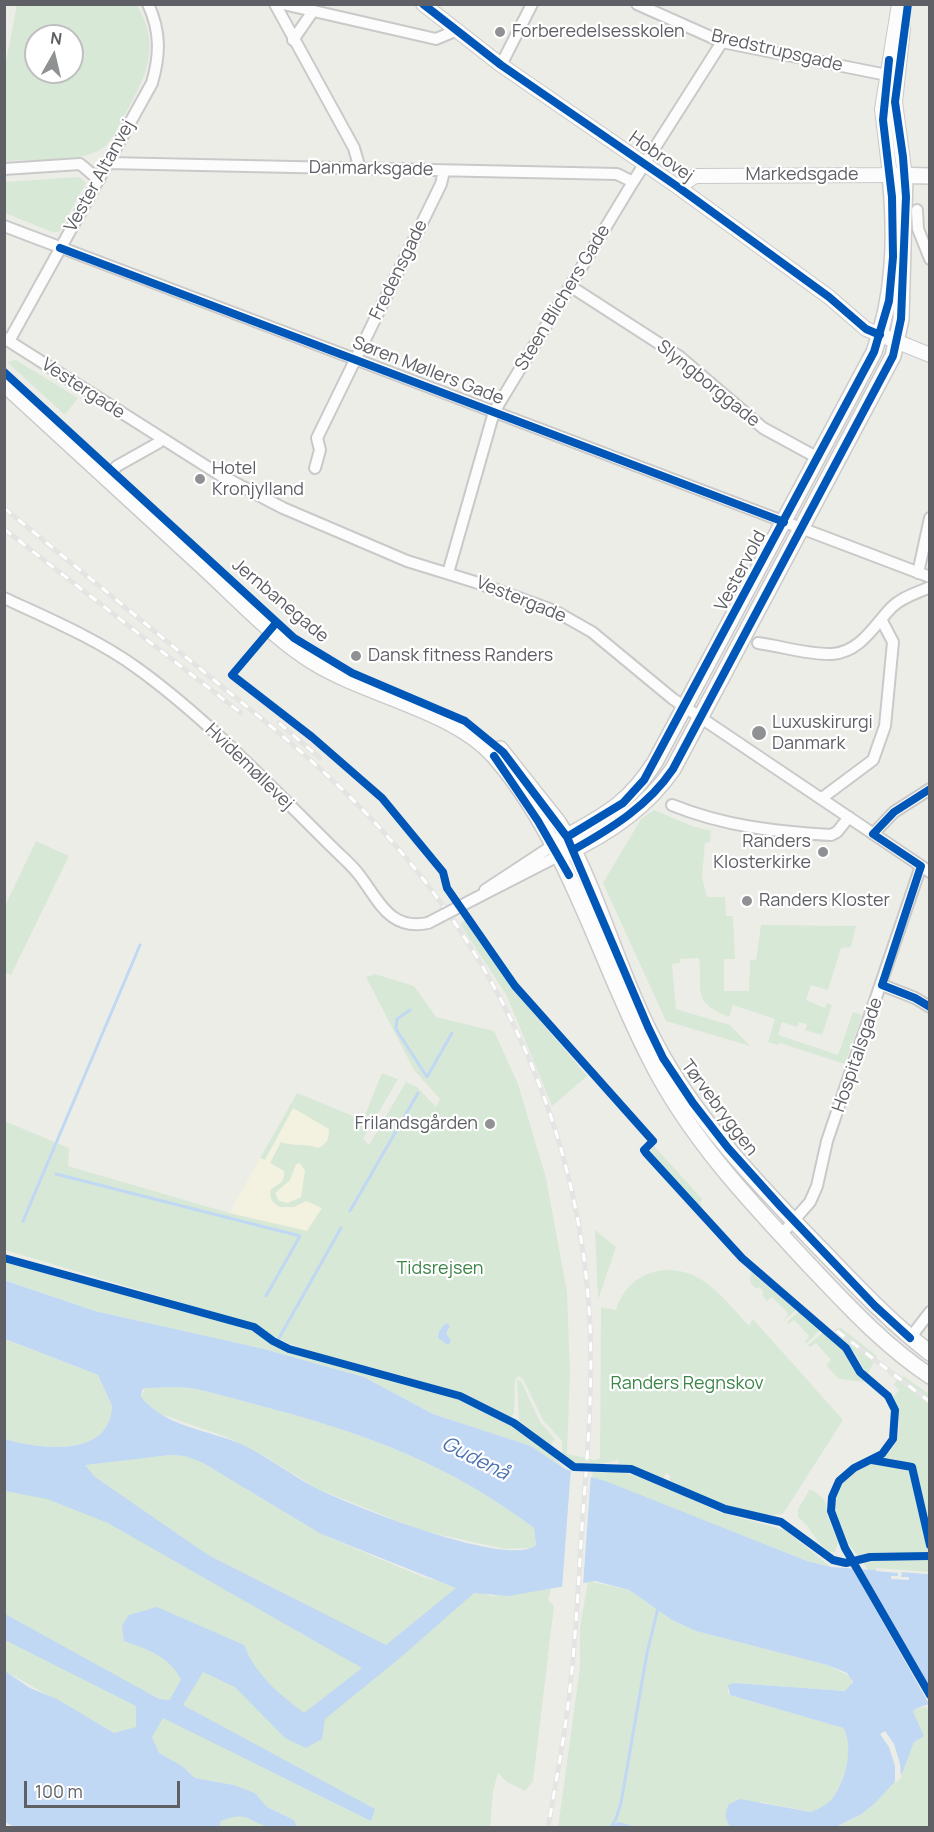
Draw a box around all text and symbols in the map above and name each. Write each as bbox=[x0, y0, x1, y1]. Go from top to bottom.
place label: Forberedelsesskolen bbox=[512, 21, 685, 43]
north arrow bbox=[24, 24, 84, 84]
marker: Forberedelsesskolen bbox=[493, 25, 507, 39]
street label: Bredstrupsgade bbox=[709, 25, 845, 77]
text: N bbox=[49, 26, 63, 50]
street label: Vester Altanvej bbox=[60, 116, 140, 236]
street label: Hobrovej bbox=[624, 127, 698, 187]
street label: Danmarksgade bbox=[309, 157, 433, 181]
street label: Markedsgade bbox=[746, 164, 858, 186]
street label: Fredensgade bbox=[365, 216, 433, 324]
street label: Steen Blichers Gade bbox=[511, 221, 615, 375]
street label: Søren Møllers Gade bbox=[349, 332, 507, 410]
street label: Slyngborggade bbox=[652, 336, 764, 432]
street label: Vestergade bbox=[37, 354, 129, 424]
place label: Hotel Kronjylland bbox=[212, 458, 304, 500]
marker: Hotel Kronjylland bbox=[193, 472, 207, 486]
street label: Vestervold bbox=[711, 527, 771, 615]
street label: Jernbanegade bbox=[227, 554, 333, 648]
street label: Vestergade bbox=[473, 572, 569, 628]
place label: Dansk fitness Randers bbox=[368, 645, 553, 667]
marker: Dansk fitness Randers bbox=[349, 649, 363, 663]
place label: Luxuskirurgi Danmark bbox=[772, 712, 873, 754]
street label: Hvidemøllevej bbox=[200, 719, 298, 815]
marker: Luxuskirurgi Danmark bbox=[750, 724, 768, 742]
place label: Randers Klosterkirke bbox=[713, 831, 811, 874]
marker: Randers Klosterkirke bbox=[816, 845, 830, 859]
place label: Randers Kloster bbox=[759, 890, 890, 912]
marker: Randers Kloster bbox=[740, 894, 754, 908]
street label: Hospitalsgade bbox=[828, 995, 888, 1115]
street label: Tørvebryggen bbox=[676, 1056, 762, 1160]
place label: Frilandsgården bbox=[355, 1113, 478, 1135]
marker: Frilandsgården bbox=[483, 1117, 497, 1131]
park label: Tidsrejsen bbox=[397, 1258, 483, 1280]
park label: Randers Regnskov bbox=[610, 1373, 764, 1395]
water label: Gudenå bbox=[437, 1432, 513, 1486]
scale bar bbox=[27, 1769, 183, 1807]
text: 100 m bbox=[35, 1779, 83, 1803]

